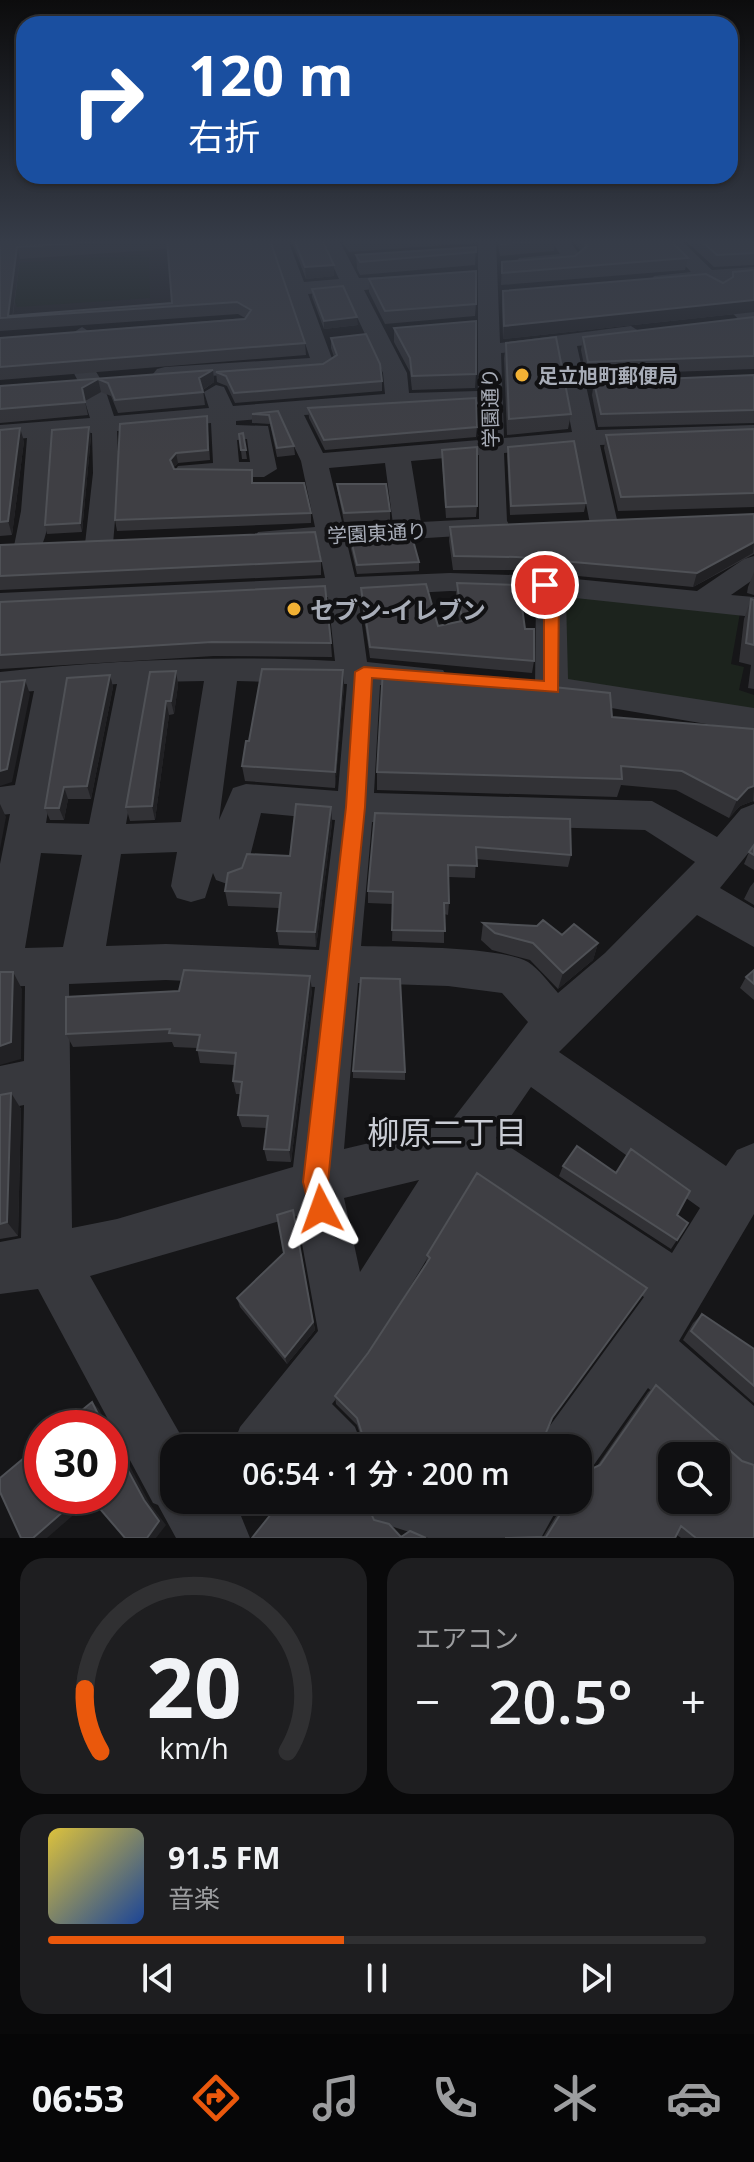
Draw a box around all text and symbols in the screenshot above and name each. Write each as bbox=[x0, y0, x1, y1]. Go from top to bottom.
text: 120 m bbox=[188, 36, 354, 112]
icon: right bbox=[56, 48, 160, 152]
text: 右折 bbox=[188, 112, 260, 161]
place label: 足立旭町郵便局 bbox=[538, 362, 678, 389]
marker: 足立旭町郵便局 bbox=[513, 366, 531, 384]
street label: 学園通り bbox=[476, 368, 504, 448]
street label: 学園東通り bbox=[326, 517, 428, 549]
pin bbox=[511, 551, 579, 619]
icon: arrive bbox=[523, 563, 567, 607]
place label: セブン-イレブン bbox=[310, 593, 486, 626]
marker: セブン-イレブン bbox=[285, 600, 303, 618]
district label: 柳原二丁目 bbox=[367, 1110, 527, 1153]
position arrow bbox=[279, 1167, 363, 1251]
speed limit sign: 30 bbox=[24, 1410, 128, 1514]
map controls bbox=[658, 1442, 730, 1514]
button: search bbox=[658, 1442, 730, 1514]
text: 06:54 · 1 分 · 200 m bbox=[242, 1453, 510, 1494]
text: エアコン bbox=[415, 1620, 519, 1656]
text: 20 bbox=[146, 1629, 241, 1742]
text: 20.5° bbox=[488, 1660, 633, 1742]
text: − bbox=[415, 1671, 440, 1731]
text: + bbox=[681, 1671, 706, 1731]
text: km/h bbox=[159, 1728, 228, 1767]
text: 91.5 FM bbox=[168, 1837, 281, 1878]
text: 音楽 bbox=[168, 1880, 220, 1916]
icon: previous bbox=[136, 1956, 180, 2000]
icon: pause bbox=[355, 1956, 399, 2000]
icon: next bbox=[574, 1956, 618, 2000]
icon: directions bbox=[188, 2070, 244, 2126]
icon: music bbox=[308, 2070, 364, 2126]
icon: phone bbox=[427, 2070, 483, 2126]
icon: climate bbox=[547, 2070, 603, 2126]
icon: car bbox=[666, 2070, 722, 2126]
text: 06:53 bbox=[32, 2074, 124, 2123]

